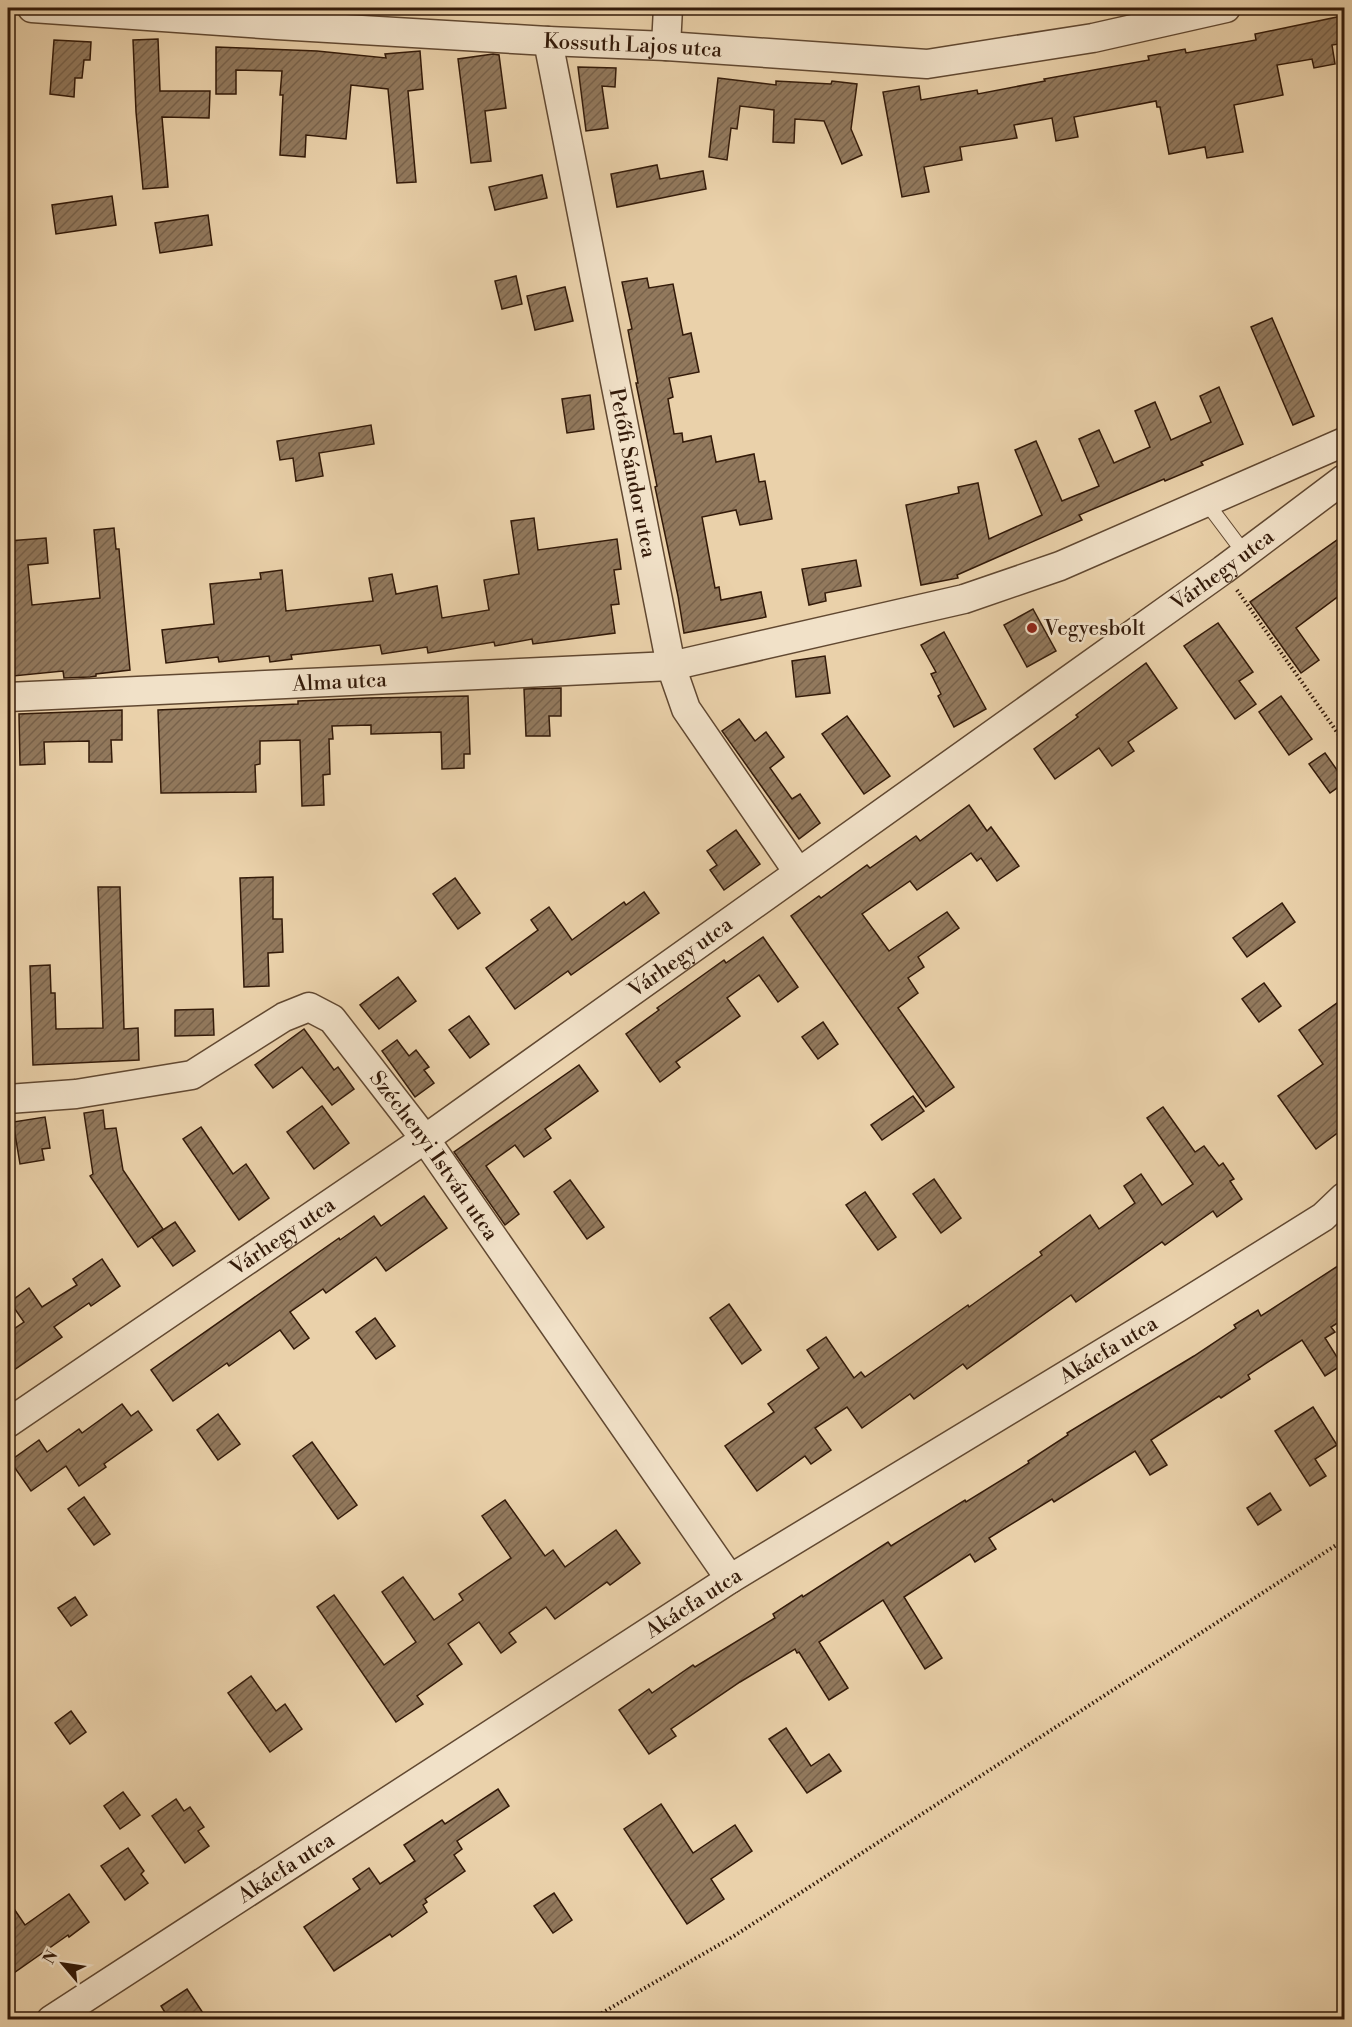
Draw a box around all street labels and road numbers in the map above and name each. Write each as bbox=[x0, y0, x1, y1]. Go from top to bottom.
street label: Kossuth Lajos utca bbox=[543, 29, 723, 64]
street label: Petőfi Sándor utca bbox=[603, 386, 661, 560]
street label: Várhegy utca bbox=[1165, 524, 1280, 618]
street label: Alma utca bbox=[291, 667, 388, 698]
street label: Várhegy utca bbox=[623, 912, 738, 1004]
street label: Széchenyi István utca bbox=[363, 1066, 504, 1246]
street label: Várhegy utca bbox=[225, 1192, 341, 1282]
street label: Akácfa utca bbox=[1054, 1311, 1163, 1391]
street label: Akácfa utca bbox=[640, 1563, 747, 1645]
street label: Akácfa utca bbox=[232, 1827, 340, 1910]

